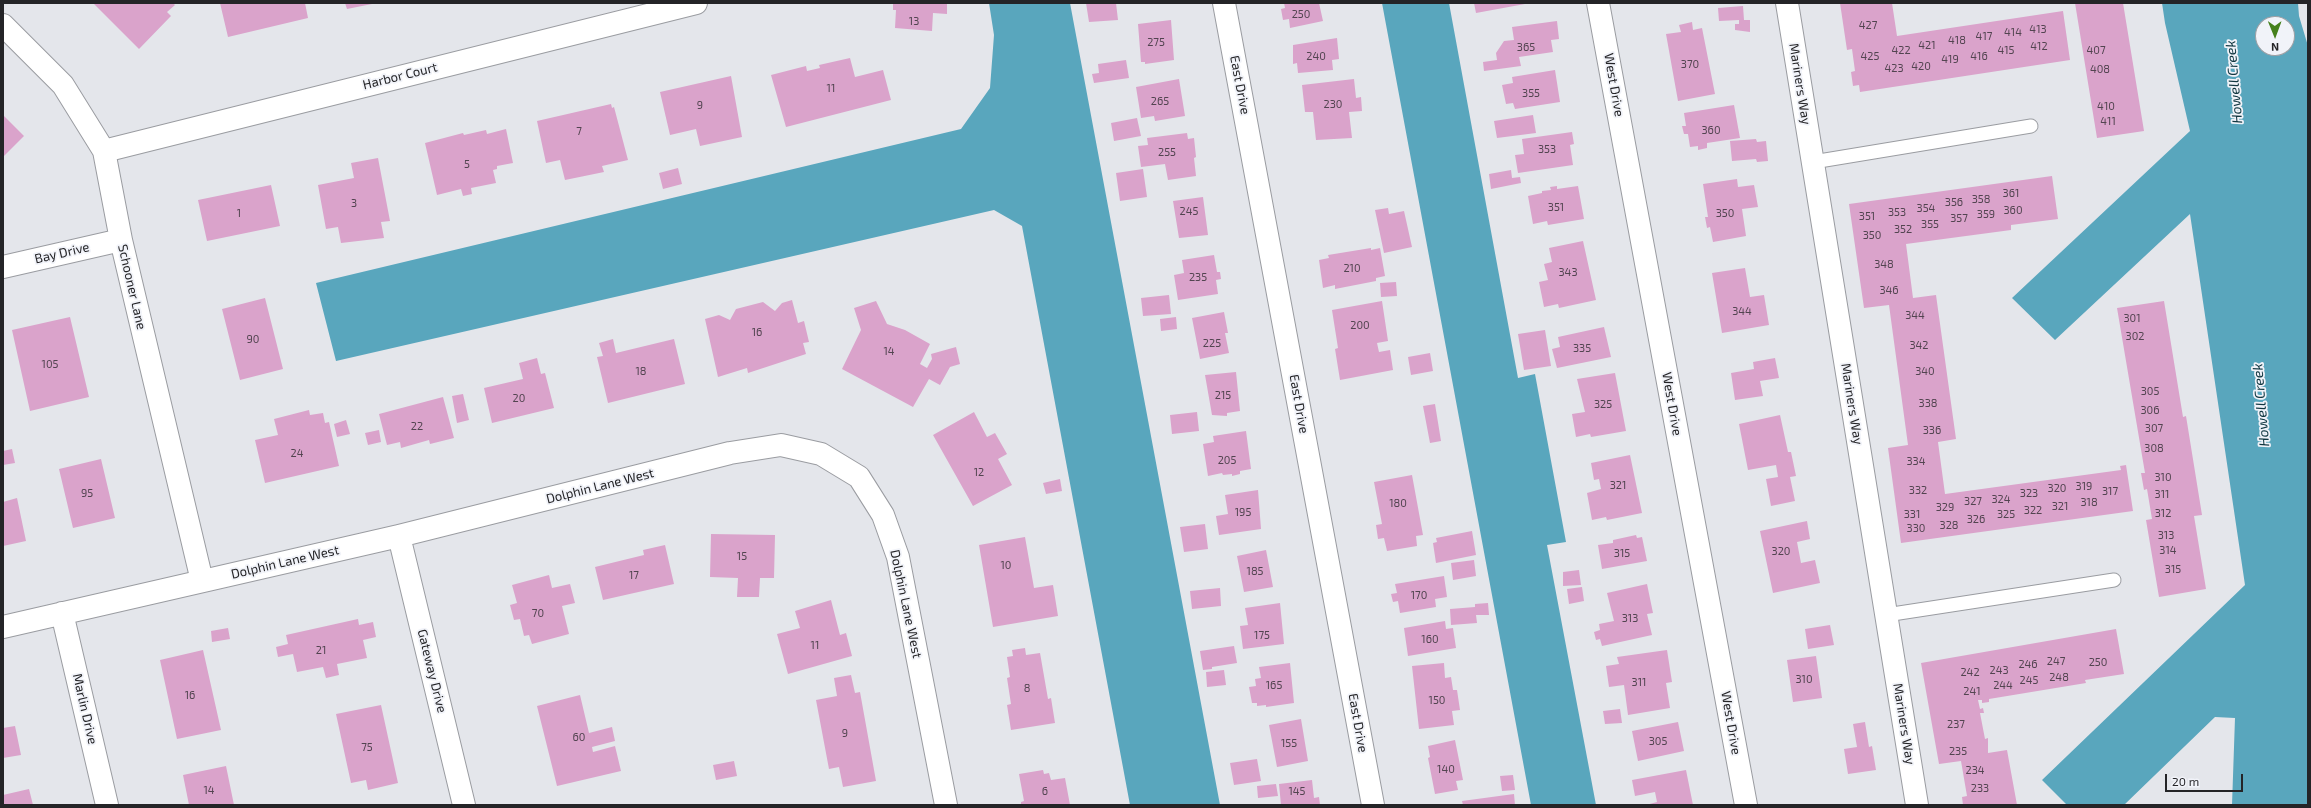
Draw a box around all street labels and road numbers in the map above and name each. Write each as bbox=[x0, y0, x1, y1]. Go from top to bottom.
street label: Mariners Way bbox=[1786, 42, 1814, 126]
street label: West Drive bbox=[1601, 52, 1627, 118]
street label: East Drive bbox=[1227, 54, 1253, 116]
street label: Harbor Court bbox=[361, 59, 439, 93]
street label: Bay Drive bbox=[33, 239, 91, 267]
street label: Schooner Lane bbox=[115, 243, 149, 331]
street label: Mariners Way bbox=[1838, 362, 1866, 446]
street label: West Drive bbox=[1659, 371, 1685, 437]
street label: East Drive bbox=[1286, 373, 1312, 435]
street label: Dolphin Lane West bbox=[544, 465, 656, 507]
street label: Dolphin Lane West bbox=[229, 542, 341, 582]
street label: Dolphin Lane West bbox=[887, 548, 925, 660]
street label: Gateway Drive bbox=[414, 628, 450, 714]
street label: Marlin Drive bbox=[69, 672, 101, 746]
street label: Mariners Way bbox=[1890, 682, 1918, 766]
street label: West Drive bbox=[1718, 690, 1744, 756]
street label: East Drive bbox=[1345, 692, 1371, 754]

